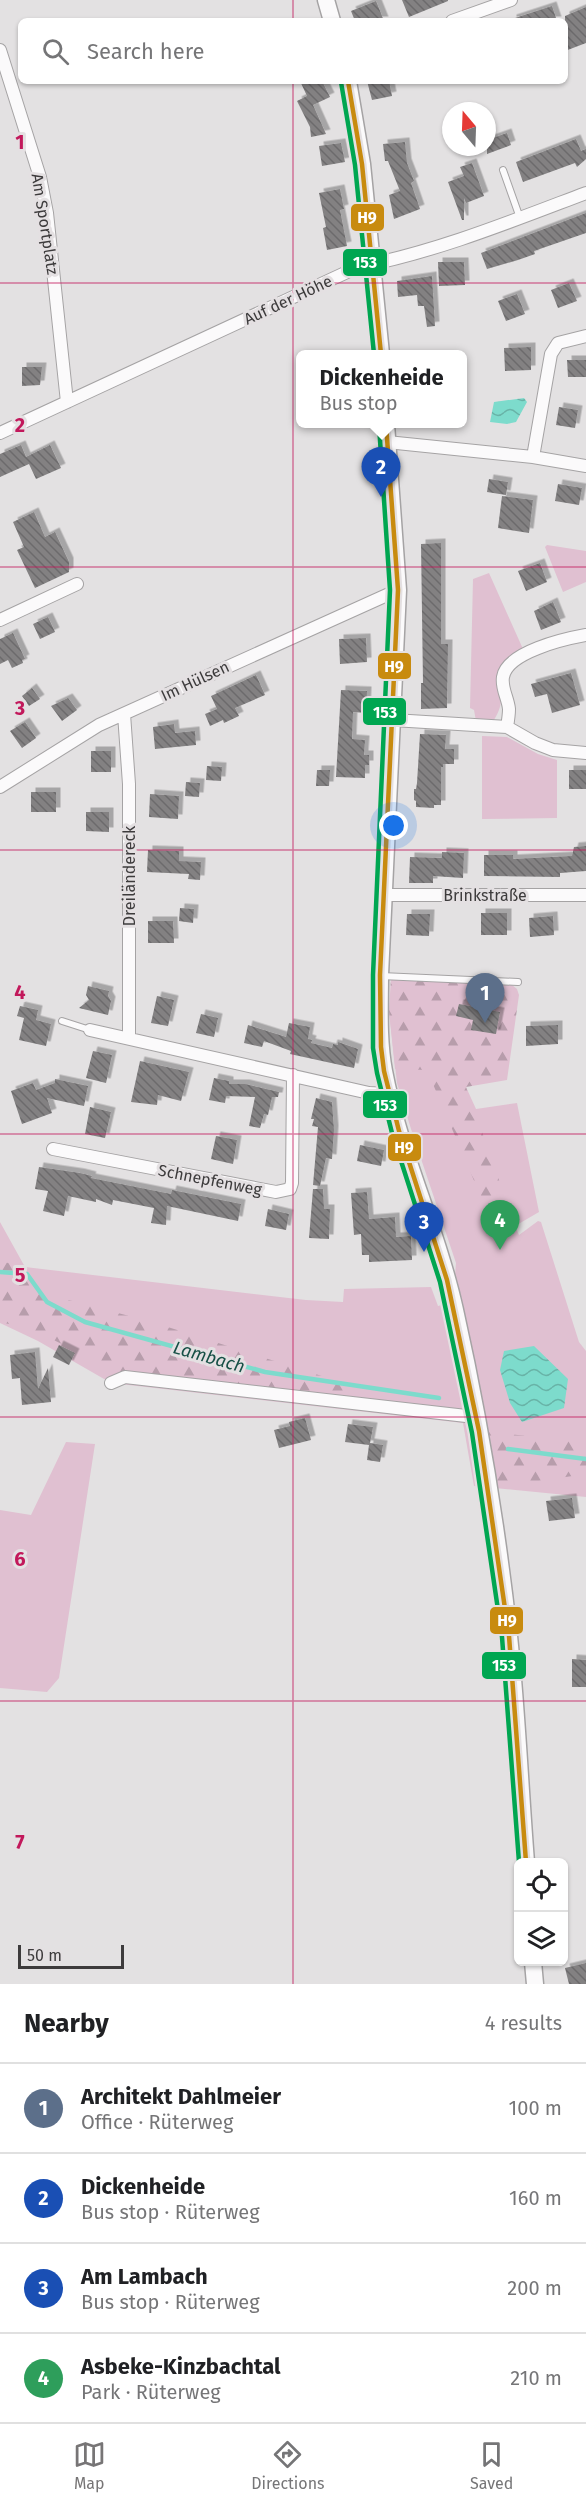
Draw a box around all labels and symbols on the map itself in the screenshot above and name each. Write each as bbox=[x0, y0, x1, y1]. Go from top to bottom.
north arrow bbox=[442, 102, 496, 156]
text: 1 bbox=[15, 130, 25, 154]
street label: Am Sportplatz bbox=[28, 172, 62, 276]
line badge: H9 bbox=[350, 203, 385, 232]
text: H9 bbox=[357, 208, 377, 227]
line badge: 153 bbox=[342, 248, 388, 277]
text: 153 bbox=[353, 253, 377, 272]
street label: Auf der Höhe bbox=[241, 271, 335, 329]
text: 2 bbox=[15, 413, 25, 437]
pin: 2 bbox=[362, 448, 400, 497]
line badge: H9 bbox=[377, 652, 412, 680]
street label: Im Hülsen bbox=[158, 657, 232, 705]
text: H9 bbox=[384, 657, 404, 676]
text: 3 bbox=[14, 696, 25, 720]
line badge: 153 bbox=[362, 697, 407, 726]
text: 153 bbox=[373, 703, 397, 722]
your location bbox=[379, 811, 408, 840]
street label: Dreiländereck bbox=[120, 825, 139, 926]
street label: Brinkstraße bbox=[443, 886, 527, 905]
pin: 1 bbox=[466, 974, 504, 1023]
text: 4 bbox=[14, 980, 26, 1004]
line badge: 153 bbox=[362, 1090, 408, 1119]
text: 153 bbox=[373, 1096, 397, 1115]
line badge: H9 bbox=[387, 1133, 422, 1162]
text: H9 bbox=[394, 1138, 414, 1157]
street label: Schnepfenweg bbox=[157, 1161, 264, 1199]
pin: 4 bbox=[480, 1200, 520, 1250]
pin: 3 bbox=[404, 1202, 444, 1252]
text: 5 bbox=[15, 1263, 26, 1287]
water label: Lambach bbox=[171, 1336, 247, 1378]
text: 6 bbox=[14, 1547, 26, 1571]
line badge: H9 bbox=[489, 1606, 524, 1635]
text: H9 bbox=[497, 1611, 517, 1630]
line badge: 153 bbox=[481, 1651, 527, 1680]
text: 153 bbox=[492, 1656, 516, 1675]
text: 7 bbox=[15, 1830, 25, 1854]
scale bar bbox=[18, 1942, 124, 1970]

